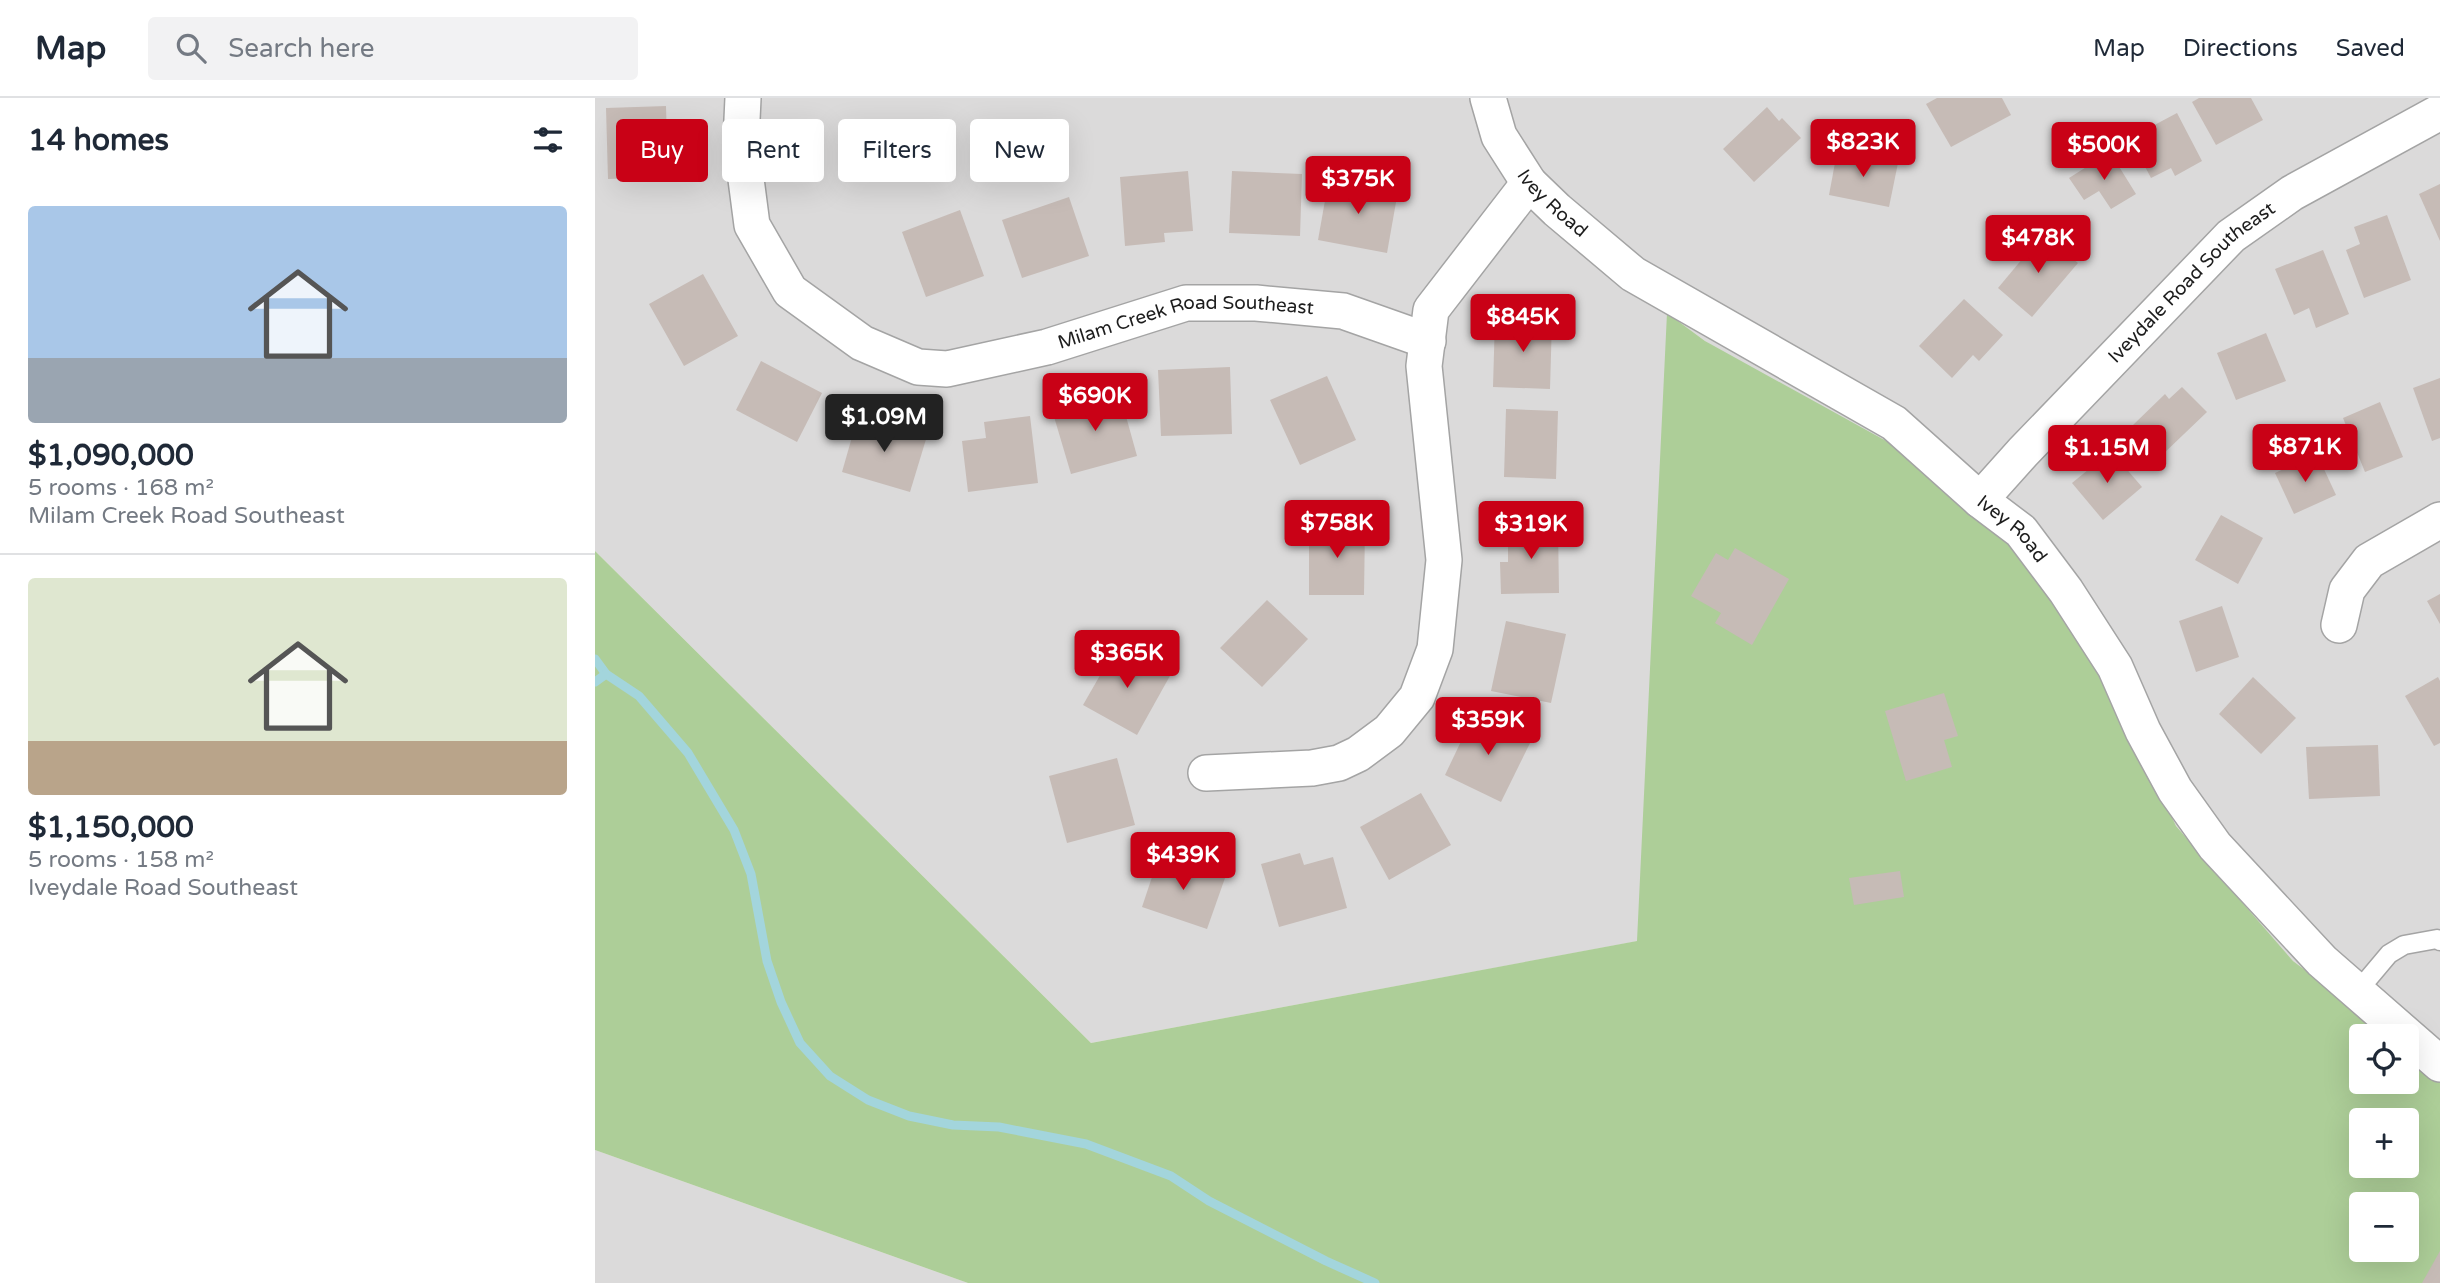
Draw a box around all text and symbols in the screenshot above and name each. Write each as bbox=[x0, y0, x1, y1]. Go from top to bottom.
search box bbox=[148, 17, 638, 80]
text: Map bbox=[35, 29, 106, 68]
icon: search bbox=[172, 29, 210, 67]
text: Search here bbox=[228, 33, 374, 64]
text: Map bbox=[2093, 34, 2145, 63]
text: Directions bbox=[2183, 34, 2298, 63]
text: Saved bbox=[2336, 34, 2405, 63]
chip: Buy bbox=[616, 119, 708, 182]
chip: Rent bbox=[722, 119, 824, 182]
chip: Filters bbox=[838, 119, 956, 182]
chip: New bbox=[970, 119, 1069, 182]
pin: $823K bbox=[1814, 120, 1912, 179]
icon: filters bbox=[529, 121, 567, 159]
text: 14 homes bbox=[28, 122, 169, 159]
pin: $500K bbox=[2055, 122, 2153, 182]
text: $823K bbox=[1827, 128, 1899, 156]
text: $500K bbox=[2068, 131, 2140, 159]
pin: $375K bbox=[1309, 156, 1407, 216]
text: $375K bbox=[1322, 165, 1394, 193]
street label: Ivey Road bbox=[1512, 166, 1592, 242]
street label: Iveydale Road Southeast bbox=[2104, 197, 2279, 367]
pin: $478K bbox=[1989, 216, 2087, 275]
text: $478K bbox=[2002, 224, 2074, 252]
icon: home bbox=[235, 251, 361, 377]
street label: Milam Creek Road Southeast bbox=[1055, 292, 1315, 354]
pin: $845K bbox=[1474, 294, 1572, 354]
text: $845K bbox=[1487, 303, 1559, 331]
pin: $690K bbox=[1046, 374, 1144, 433]
text: $690K bbox=[1059, 382, 1131, 410]
pin: $1.09M bbox=[827, 394, 941, 454]
text: $1.09M bbox=[841, 403, 927, 431]
pin: $871K bbox=[2256, 424, 2354, 484]
pin: $1.15M bbox=[2050, 426, 2164, 485]
text: $871K bbox=[2269, 433, 2341, 461]
text: $1.15M bbox=[2064, 434, 2150, 462]
text: $1,090,000 bbox=[28, 437, 194, 474]
text: 5 rooms · 168 m² bbox=[28, 474, 214, 502]
street label: Ivey Road bbox=[1973, 491, 2052, 567]
pin: $758K bbox=[1288, 500, 1386, 560]
text: Milam Creek Road Southeast bbox=[28, 502, 345, 530]
pin: $319K bbox=[1482, 502, 1580, 561]
text: $758K bbox=[1301, 509, 1373, 537]
text: $319K bbox=[1495, 510, 1567, 538]
icon: home bbox=[235, 623, 361, 749]
pin: $365K bbox=[1078, 630, 1176, 690]
text: $365K bbox=[1091, 639, 1163, 667]
pin: $359K bbox=[1439, 698, 1537, 757]
text: $359K bbox=[1452, 706, 1524, 734]
text: $1,150,000 bbox=[28, 809, 194, 846]
pin: $439K bbox=[1134, 832, 1232, 892]
text: $439K bbox=[1147, 841, 1219, 869]
text: 5 rooms · 158 m² bbox=[28, 846, 214, 874]
text: Iveydale Road Southeast bbox=[28, 874, 298, 902]
map controls bbox=[2349, 1024, 2419, 1262]
button: locate bbox=[2349, 1024, 2419, 1094]
button: + bbox=[2349, 1108, 2419, 1178]
button: − bbox=[2349, 1192, 2419, 1262]

